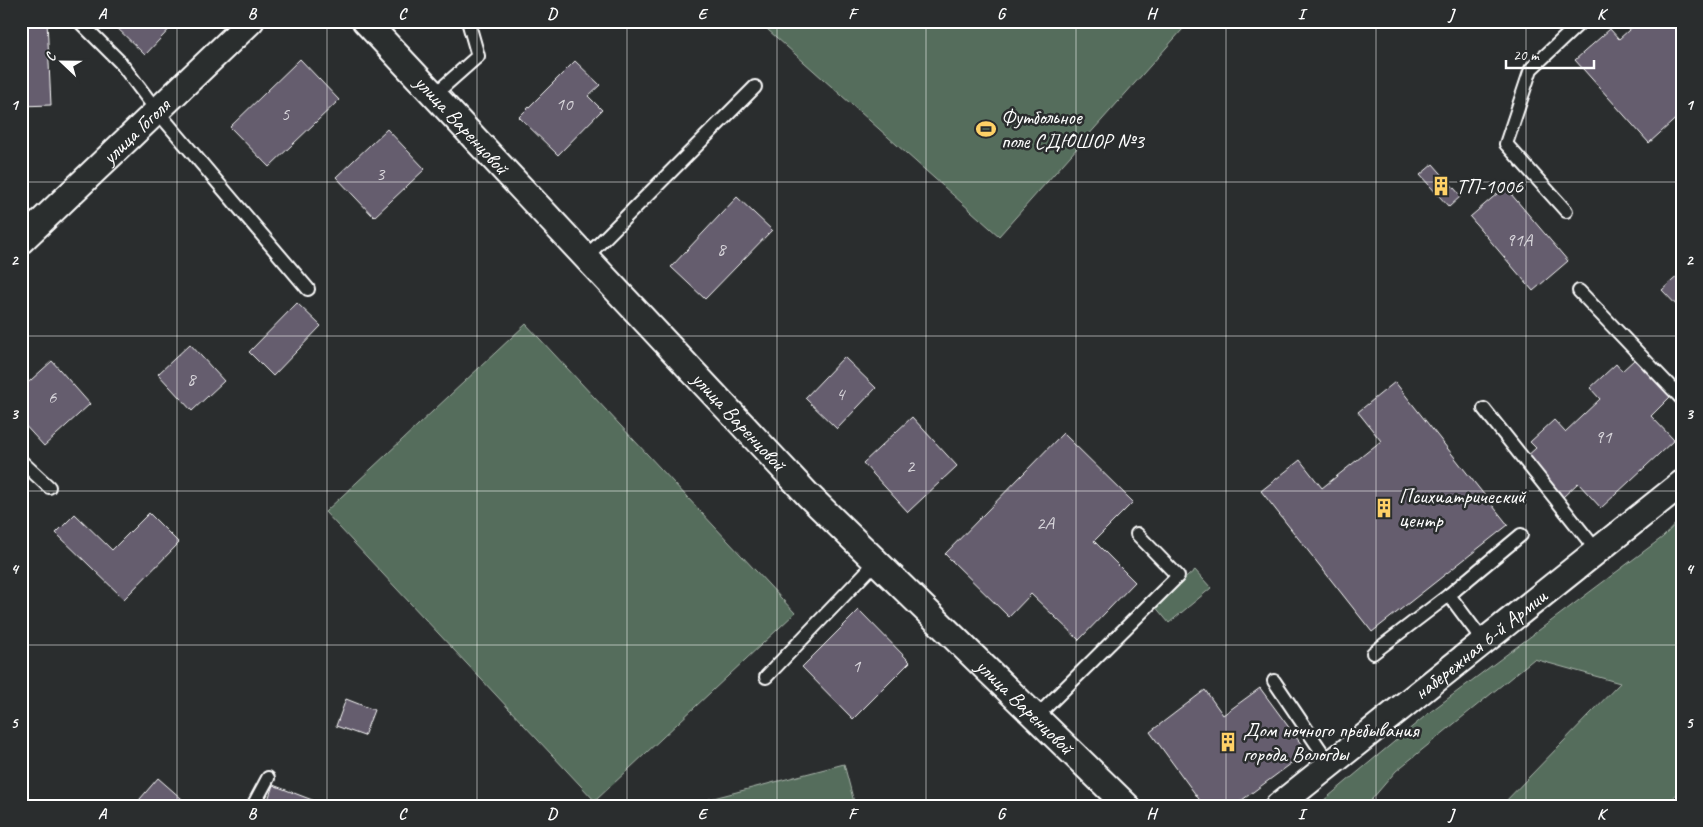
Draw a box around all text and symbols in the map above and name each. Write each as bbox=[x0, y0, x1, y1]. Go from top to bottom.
text: A bbox=[98, 4, 108, 24]
text: B bbox=[248, 4, 258, 24]
text: C bbox=[398, 4, 408, 24]
text: D bbox=[547, 4, 558, 24]
text: E bbox=[698, 4, 709, 24]
text: F bbox=[848, 4, 859, 24]
text: G bbox=[997, 4, 1007, 24]
text: H bbox=[1146, 4, 1158, 24]
text: I bbox=[1298, 4, 1308, 24]
text: J bbox=[1447, 4, 1456, 24]
text: K bbox=[1597, 4, 1609, 24]
north arrow bbox=[38, 38, 88, 88]
scale bar bbox=[1506, 38, 1593, 70]
text: 20 m bbox=[1513, 46, 1540, 65]
text: С bbox=[41, 49, 60, 64]
street label: улица Варенцовой bbox=[408, 68, 516, 181]
street label: улица Гоголя bbox=[95, 91, 177, 171]
house number: 10 bbox=[555, 92, 574, 116]
text: 1 bbox=[10, 95, 19, 115]
text: 1 bbox=[1685, 95, 1694, 115]
house number: 5 bbox=[281, 102, 291, 126]
place label: Футбольное поле СДЮШОР №3 bbox=[1001, 104, 1145, 154]
sports icon: Футбольное поле СДЮШОР №3 bbox=[975, 118, 997, 140]
house number: 3 bbox=[376, 162, 386, 186]
place label: ТП-1006 bbox=[1456, 173, 1523, 199]
building icon: ТП-1006 bbox=[1430, 175, 1452, 197]
house number: 91А bbox=[1506, 228, 1534, 252]
house number: 8 bbox=[717, 237, 728, 261]
text: 2 bbox=[10, 250, 19, 270]
text: 2 bbox=[1685, 250, 1694, 270]
street label: улица Варенцовой bbox=[685, 365, 793, 477]
house number: 8 bbox=[187, 367, 198, 391]
house number: 4 bbox=[836, 382, 847, 406]
house number: 6 bbox=[48, 385, 58, 409]
text: 3 bbox=[10, 404, 19, 424]
text: 3 bbox=[1685, 404, 1694, 424]
house number: 91 bbox=[1594, 425, 1613, 449]
house number: 2 bbox=[906, 454, 916, 478]
place label: Психиатрический центр bbox=[1399, 483, 1527, 533]
building icon: Психиатрический центр bbox=[1373, 497, 1395, 519]
house number: 2А bbox=[1036, 511, 1056, 535]
text: 4 bbox=[10, 559, 19, 579]
text: 4 bbox=[1685, 559, 1694, 579]
street label: набережная 6-й Армии bbox=[1408, 582, 1554, 706]
street label: улица Варенцовой bbox=[969, 652, 1080, 761]
house number: 1 bbox=[852, 654, 862, 678]
text: 5 bbox=[11, 713, 20, 733]
text: 5 bbox=[1686, 713, 1695, 733]
place label: Дом ночного пребывания города Вологды bbox=[1243, 717, 1420, 767]
building icon: Дом ночного пребывания города Вологды bbox=[1217, 731, 1239, 753]
text: A bbox=[98, 804, 108, 824]
text: B bbox=[248, 804, 258, 824]
text: C bbox=[398, 804, 408, 824]
text: D bbox=[547, 804, 558, 824]
text: E bbox=[698, 804, 709, 824]
text: F bbox=[848, 804, 859, 824]
text: G bbox=[997, 804, 1007, 824]
text: H bbox=[1146, 804, 1158, 824]
text: I bbox=[1298, 804, 1308, 824]
text: J bbox=[1447, 804, 1456, 824]
text: K bbox=[1597, 804, 1609, 824]

